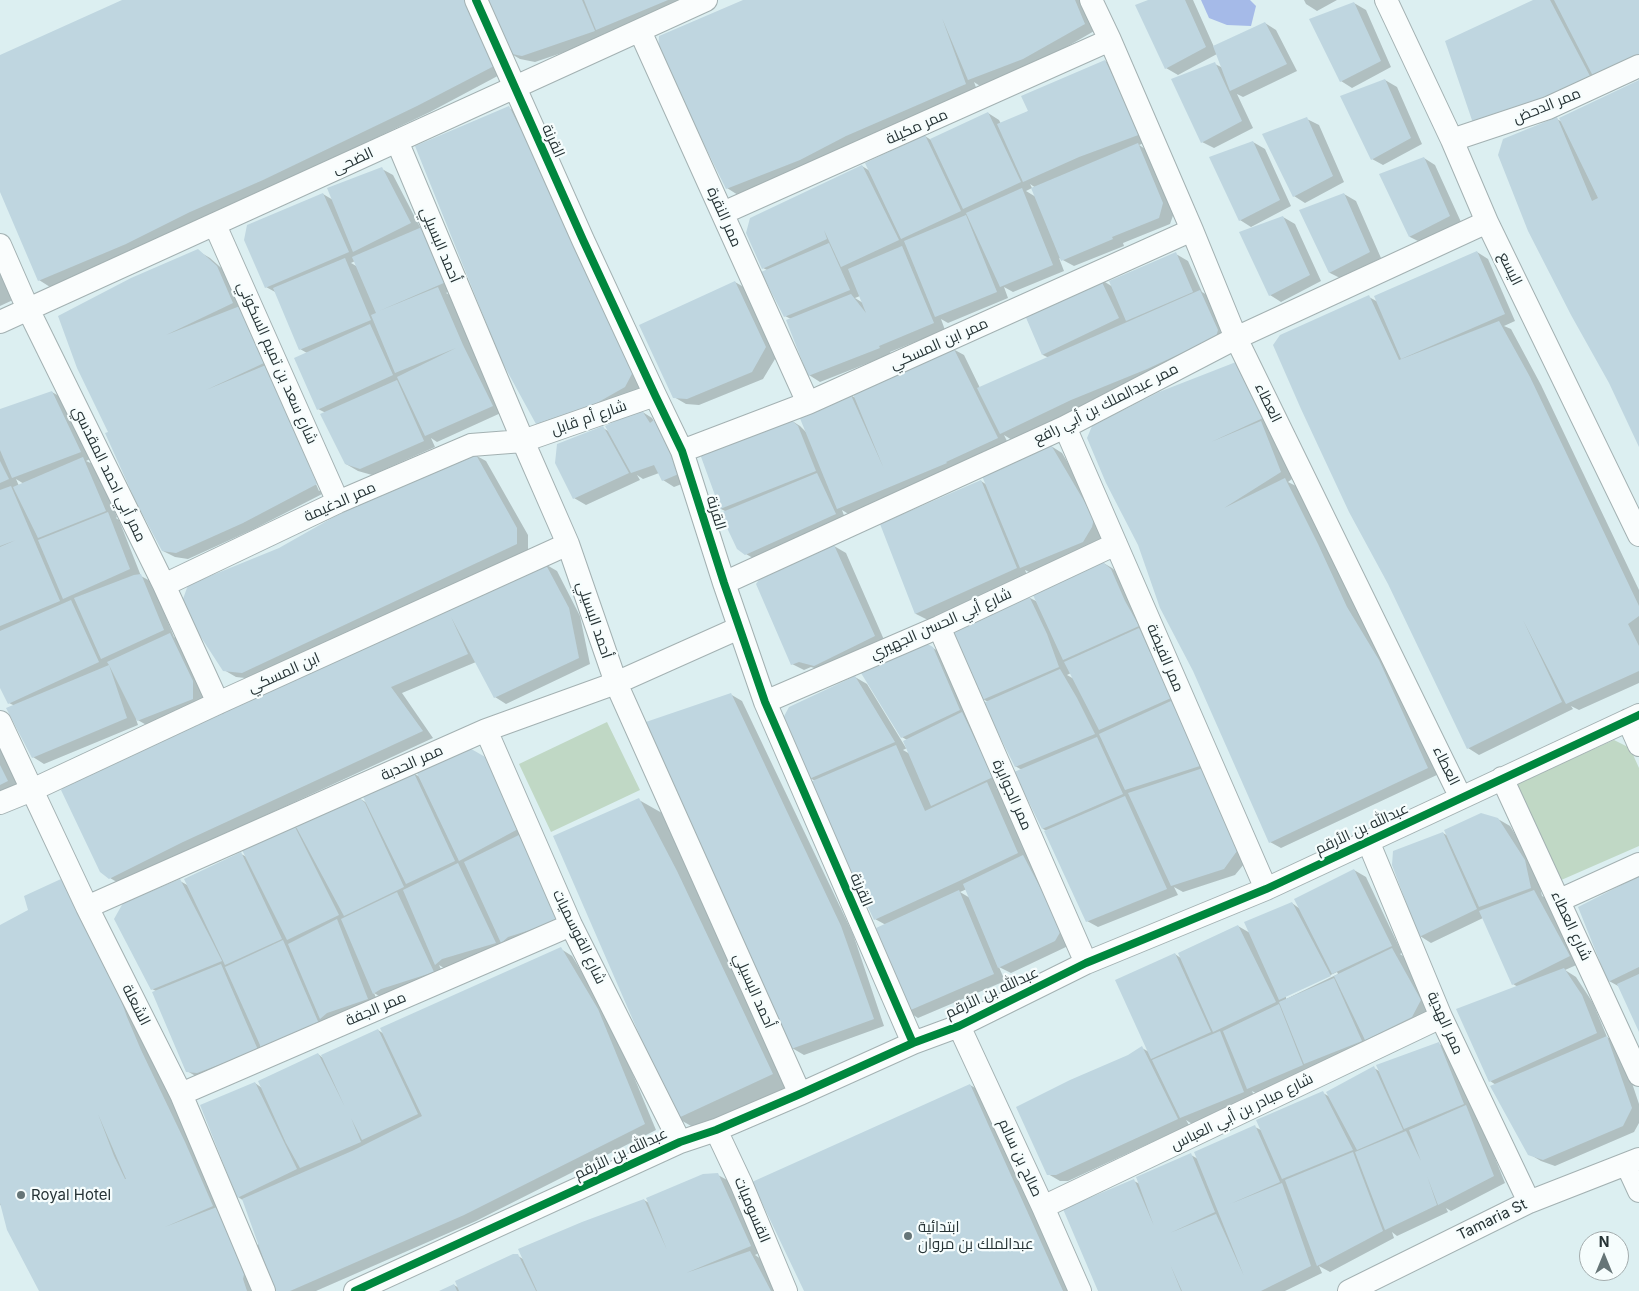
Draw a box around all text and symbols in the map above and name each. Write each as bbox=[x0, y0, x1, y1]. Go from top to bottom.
street label: ممر الدحض bbox=[1511, 84, 1583, 128]
street label: ممر مكيلة bbox=[883, 105, 951, 149]
street label: القرنة bbox=[538, 121, 568, 161]
street label: الضحى bbox=[330, 144, 376, 178]
street label: ممر النقرة bbox=[703, 184, 745, 250]
street label: أحمد البسيلي bbox=[416, 204, 464, 286]
street label: اليسع bbox=[1494, 249, 1526, 289]
street label: شارع سعد بن تميم السكوني bbox=[233, 279, 321, 447]
street label: ممر ابن المسكي bbox=[887, 314, 991, 374]
street label: ممر عبدالملك بن أبي رافع bbox=[1031, 360, 1181, 448]
street label: العطاء bbox=[1251, 380, 1285, 426]
street label: شارع أم قابل bbox=[549, 397, 629, 439]
street label: ممر أبي احمد المقدسي bbox=[68, 403, 150, 545]
street label: ممر الدغيمة bbox=[301, 478, 379, 526]
street label: القرنة bbox=[702, 494, 730, 532]
street label: أحمد البسيلي bbox=[572, 579, 616, 661]
street label: شارع أبي الحسن الجهيري bbox=[868, 585, 1014, 663]
street label: ممر الفيضة bbox=[1143, 621, 1187, 695]
street label: ابن المسكي bbox=[245, 649, 323, 697]
street label: ممر الحدبة bbox=[378, 741, 446, 785]
street label: العطاء bbox=[1429, 743, 1463, 789]
street label: ممر الجوابرة bbox=[988, 757, 1036, 833]
street label: عبدالله بن الأرقم bbox=[1313, 800, 1411, 858]
street label: القرنة bbox=[846, 870, 876, 910]
street label: شارع القوسميات bbox=[548, 887, 610, 987]
street label: شارع العطاء bbox=[1547, 888, 1595, 964]
street label: أحمد البسيلي bbox=[729, 951, 779, 1031]
street label: عبدالله بن الأرقم bbox=[943, 964, 1041, 1022]
street label: الشعلة bbox=[118, 981, 154, 1029]
street label: ممر الجفة bbox=[343, 988, 409, 1030]
street label: ممر الهدية bbox=[1423, 989, 1467, 1057]
street label: شارع مبادر بن أبي العباس bbox=[1168, 1070, 1316, 1154]
street label: صالح بن سالم bbox=[994, 1116, 1046, 1200]
street label: عبدالله بن الأرقم bbox=[572, 1125, 670, 1183]
street label: القسوميات bbox=[730, 1174, 774, 1246]
place label: Royal Hotel bbox=[31, 1186, 111, 1204]
marker: Royal Hotel bbox=[15, 1189, 27, 1201]
street label: Tamaria St bbox=[1454, 1195, 1530, 1245]
place label: ابتدائية عبدالملك بن مروان bbox=[918, 1218, 1034, 1253]
marker: ابتدائية عبدالملك بن مروان bbox=[902, 1230, 914, 1242]
north arrow bbox=[1579, 1231, 1629, 1281]
text: N bbox=[1599, 1233, 1609, 1250]

